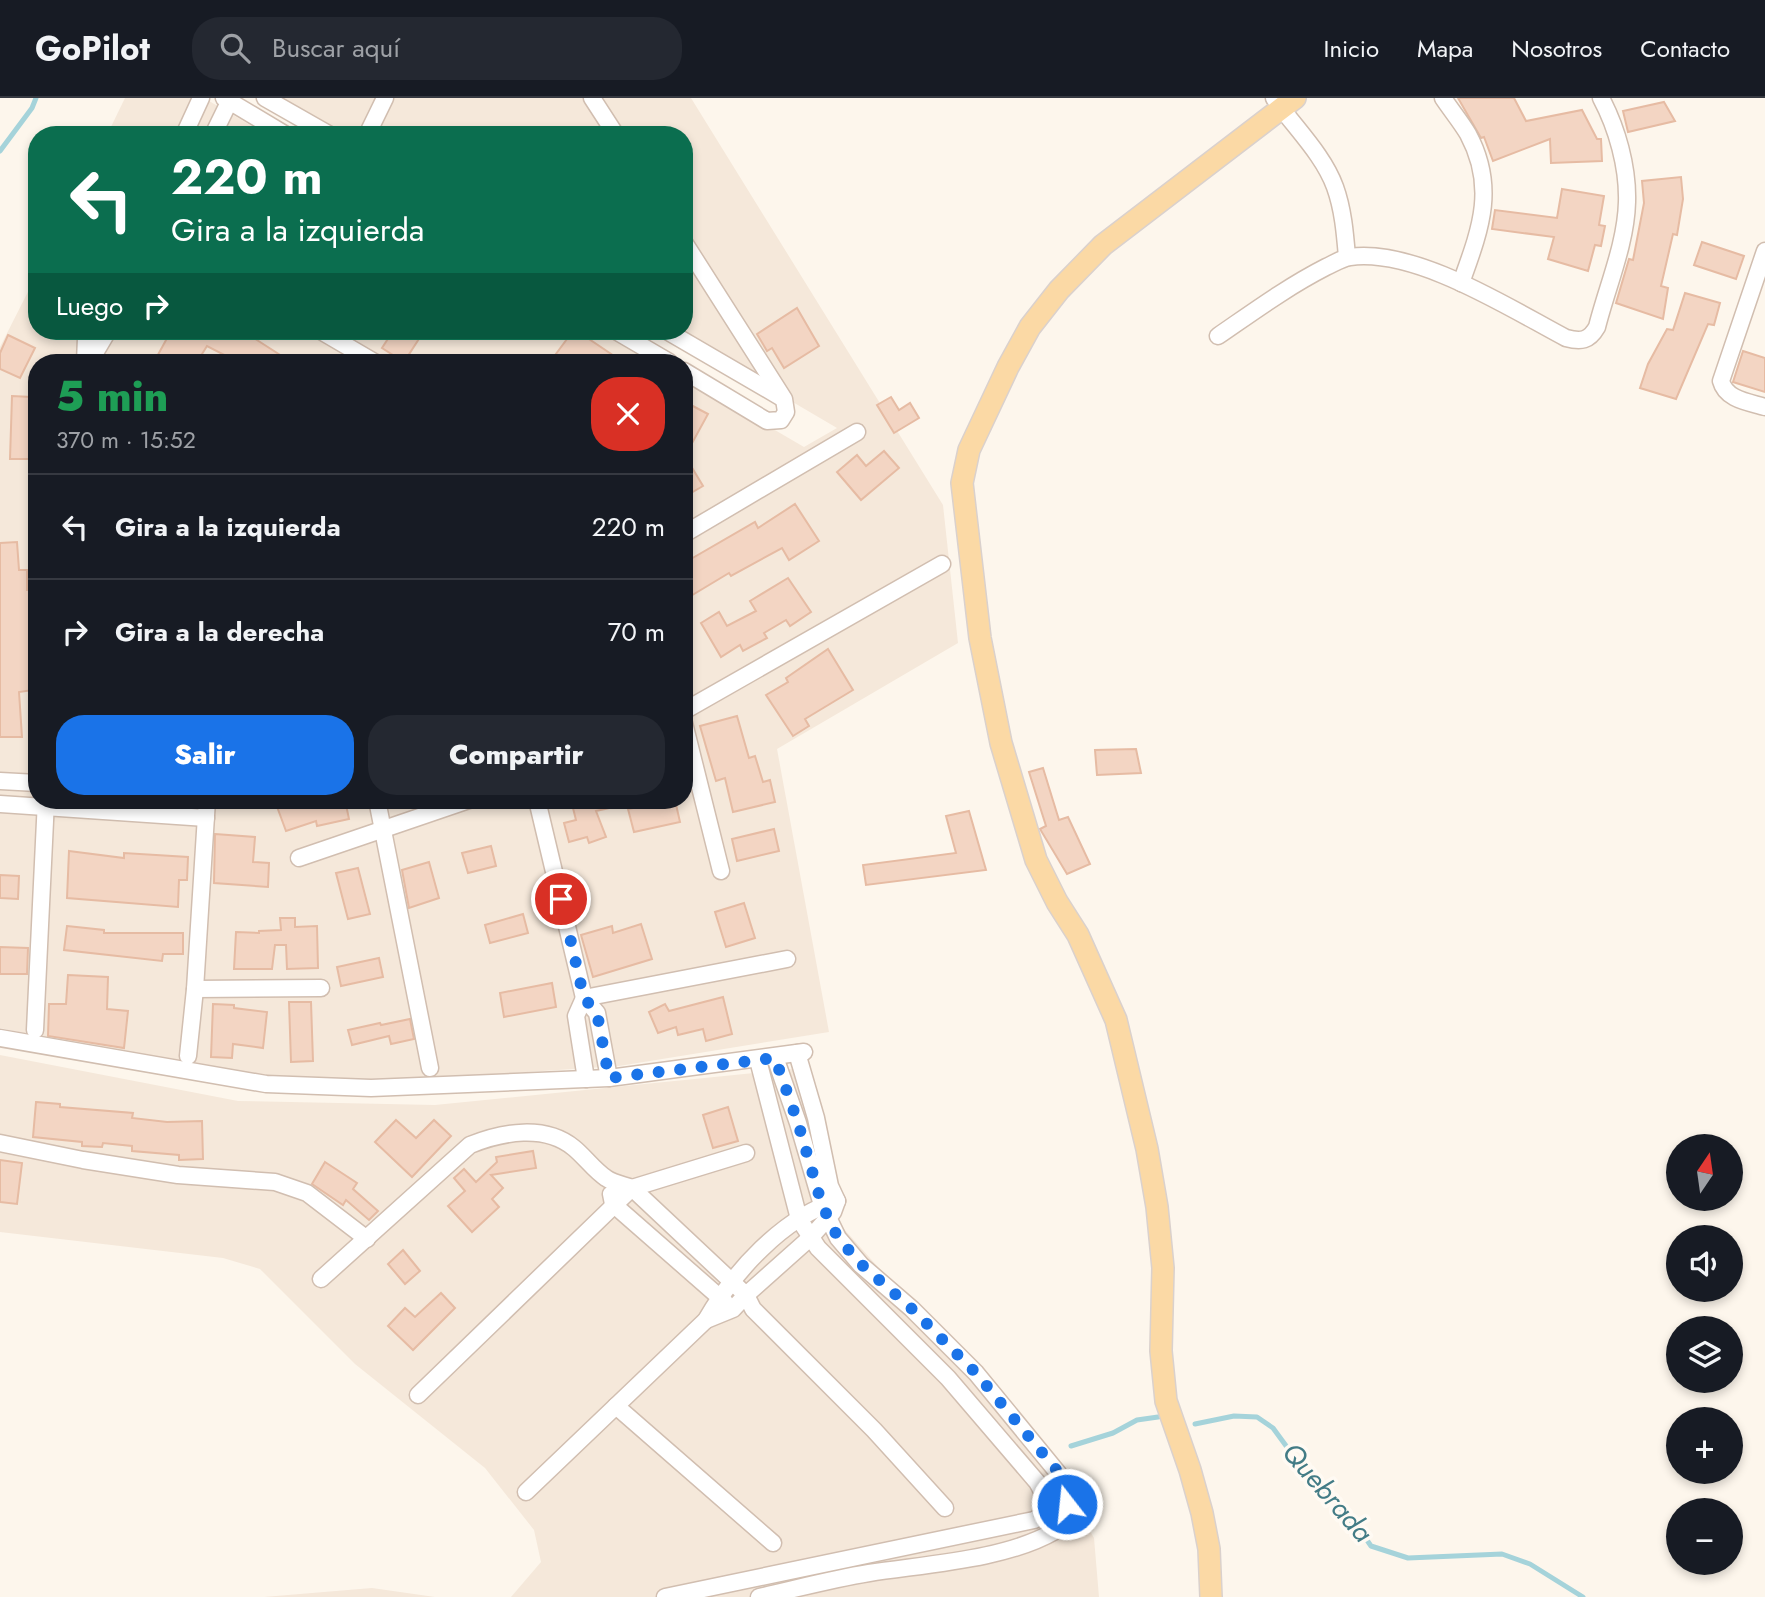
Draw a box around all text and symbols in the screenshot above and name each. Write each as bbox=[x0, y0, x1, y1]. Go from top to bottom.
search box bbox=[192, 17, 682, 80]
text: GoPilot bbox=[35, 25, 150, 72]
icon: search bbox=[216, 29, 254, 67]
text: Buscar aquí bbox=[272, 29, 400, 67]
text: Inicio bbox=[1324, 31, 1379, 66]
text: Mapa bbox=[1417, 31, 1473, 66]
text: Nosotros bbox=[1511, 31, 1602, 66]
text: Contacto bbox=[1640, 31, 1730, 66]
text: 220 m bbox=[171, 142, 323, 212]
icon: left bbox=[56, 154, 147, 245]
text: Gira a la izquierda bbox=[171, 207, 424, 253]
text: Luego bbox=[56, 287, 123, 325]
icon: right bbox=[137, 287, 175, 325]
text: 5 min bbox=[56, 366, 168, 427]
button: close bbox=[591, 377, 665, 451]
text: 370 m · 15:52 bbox=[56, 423, 196, 457]
icon: left bbox=[56, 508, 94, 546]
text: Gira a la izquierda bbox=[115, 508, 341, 546]
text: 220 m bbox=[592, 508, 665, 546]
icon: right bbox=[56, 613, 94, 651]
text: Gira a la derecha bbox=[115, 613, 324, 651]
text: 70 m bbox=[608, 613, 665, 651]
button: Salir bbox=[56, 715, 354, 795]
button: Compartir bbox=[368, 715, 665, 795]
pin bbox=[531, 869, 591, 929]
icon: arrive bbox=[542, 880, 580, 918]
north arrow bbox=[1666, 1134, 1743, 1211]
map controls bbox=[1666, 1134, 1743, 1575]
button: sound bbox=[1666, 1225, 1743, 1302]
button: layers bbox=[1666, 1316, 1743, 1393]
button: + bbox=[1666, 1407, 1743, 1484]
water label: Quebrada bbox=[1272, 1433, 1383, 1552]
position arrow bbox=[1030, 1467, 1104, 1541]
button: − bbox=[1666, 1498, 1743, 1575]

